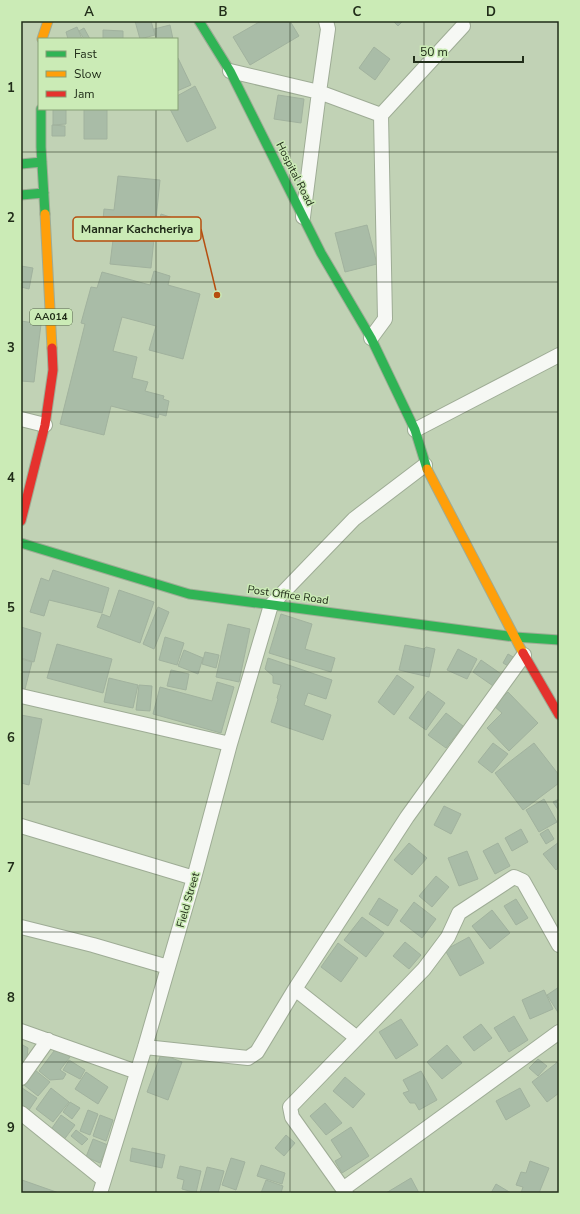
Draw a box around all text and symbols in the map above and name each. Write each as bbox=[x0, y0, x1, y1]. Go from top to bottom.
text: A bbox=[84, 3, 94, 21]
text: B bbox=[219, 3, 228, 21]
text: C bbox=[353, 3, 362, 21]
text: D bbox=[486, 3, 496, 21]
legend bbox=[38, 38, 178, 110]
scale bar bbox=[414, 38, 523, 64]
text: 50 m bbox=[420, 44, 448, 60]
text: Fast bbox=[74, 46, 97, 62]
text: Slow bbox=[74, 66, 102, 82]
text: 1 bbox=[7, 79, 15, 97]
text: Jam bbox=[73, 86, 95, 102]
street label: Hospital Road bbox=[272, 139, 318, 209]
text: 2 bbox=[7, 209, 15, 227]
callout: Mannar Kachcheriya bbox=[73, 217, 201, 241]
text: Mannar Kachcheriya bbox=[81, 221, 193, 237]
road number: AA014 bbox=[30, 309, 72, 325]
text: 3 bbox=[7, 339, 15, 357]
text: 4 bbox=[7, 469, 15, 487]
street label: Post Office Road bbox=[246, 582, 330, 608]
text: 5 bbox=[7, 599, 15, 617]
text: 6 bbox=[7, 729, 15, 747]
text: 7 bbox=[7, 859, 15, 877]
street label: Field Street bbox=[173, 870, 203, 929]
text: 8 bbox=[7, 989, 15, 1007]
text: 9 bbox=[7, 1119, 15, 1137]

